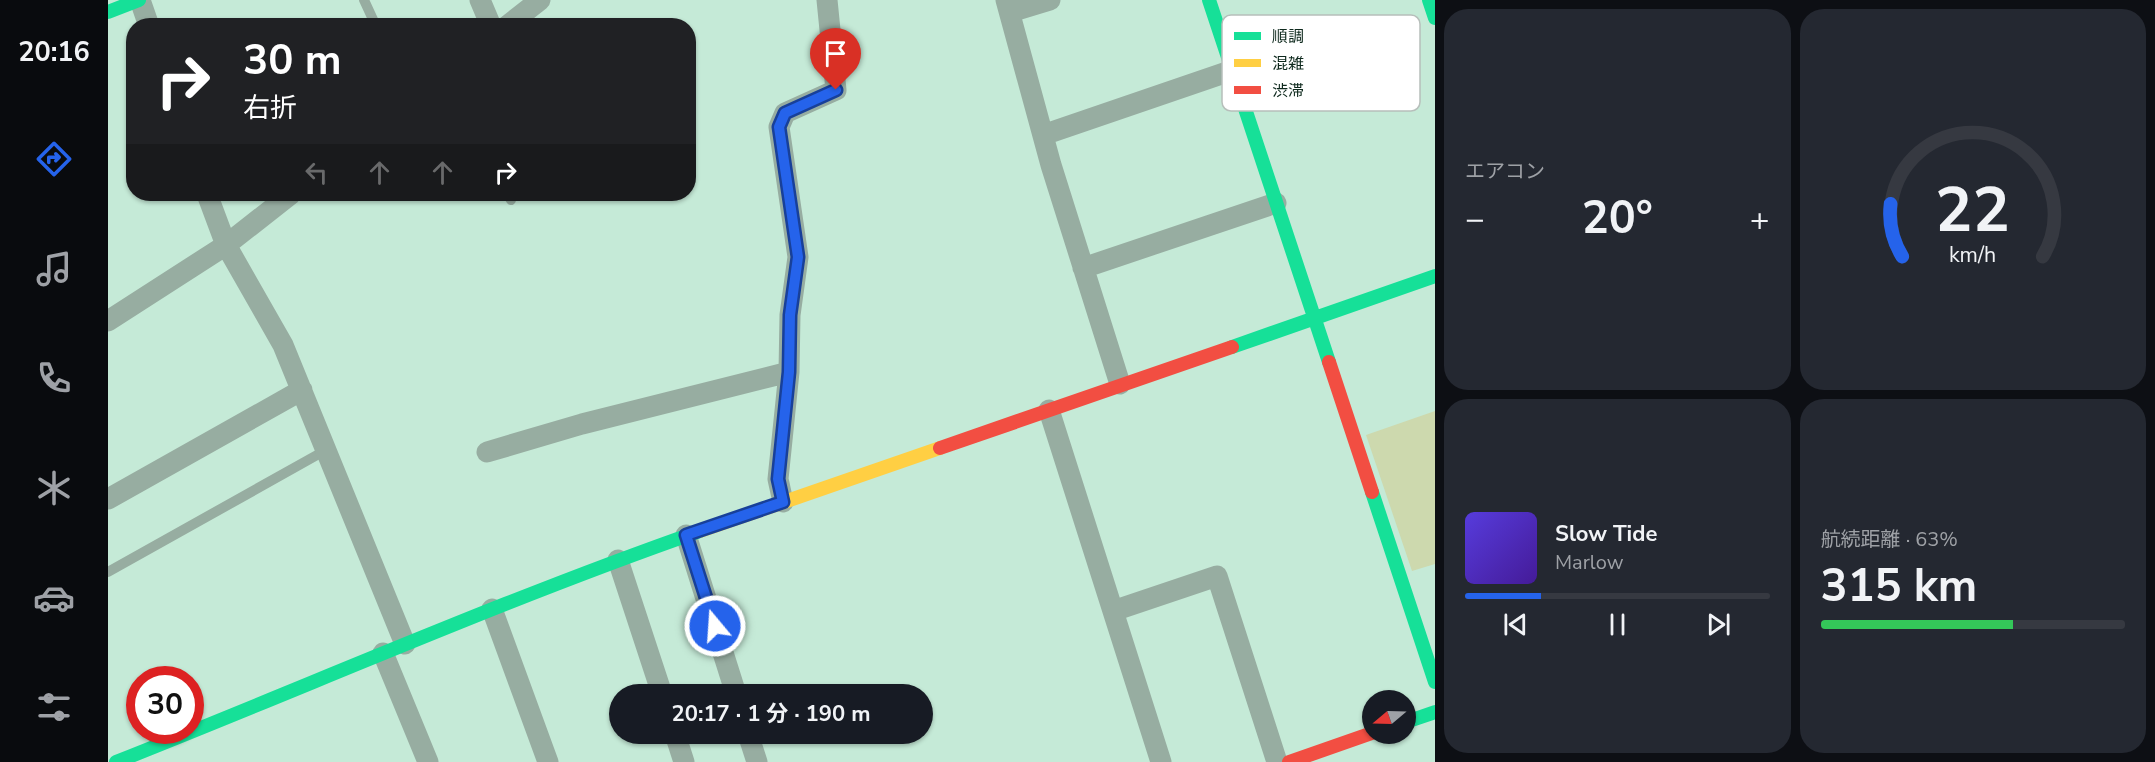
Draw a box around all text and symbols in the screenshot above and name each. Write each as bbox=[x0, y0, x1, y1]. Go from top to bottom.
legend bbox=[1222, 15, 1420, 111]
text: 順調 bbox=[1272, 26, 1304, 48]
pin bbox=[810, 28, 861, 90]
text: 30 m bbox=[243, 32, 342, 89]
text: 20:16 bbox=[18, 34, 90, 71]
icon: arrive bbox=[819, 37, 852, 70]
icon: right bbox=[144, 42, 222, 120]
text: 混雑 bbox=[1272, 53, 1304, 75]
text: 渋滞 bbox=[1272, 80, 1304, 102]
text: 右折 bbox=[243, 90, 297, 127]
icon: directions bbox=[33, 138, 75, 180]
icon: left bbox=[300, 156, 333, 189]
icon: ahead bbox=[363, 156, 396, 189]
icon: ahead bbox=[426, 156, 459, 189]
icon: right bbox=[489, 156, 522, 189]
text: エアコン bbox=[1465, 158, 1545, 185]
text: 22 bbox=[1935, 168, 2010, 253]
text: 20° bbox=[1582, 188, 1653, 249]
text: − bbox=[1465, 197, 1485, 242]
text: + bbox=[1750, 197, 1770, 242]
text: km/h bbox=[1949, 240, 1996, 270]
icon: music bbox=[33, 248, 75, 290]
icon: phone bbox=[33, 357, 75, 399]
icon: climate bbox=[33, 467, 75, 509]
text: Slow Tide bbox=[1555, 519, 1657, 549]
text: 航続距離 · 63% bbox=[1821, 526, 1958, 553]
text: Marlow bbox=[1555, 549, 1623, 576]
text: 315 km bbox=[1821, 556, 1977, 617]
icon: car bbox=[33, 577, 75, 619]
position arrow bbox=[683, 594, 747, 658]
icon: previous bbox=[1499, 608, 1532, 641]
icon: pause bbox=[1601, 608, 1634, 641]
icon: next bbox=[1702, 608, 1735, 641]
speed limit sign: 30 bbox=[126, 666, 204, 744]
icon: filters bbox=[33, 686, 75, 728]
north arrow bbox=[1362, 690, 1416, 744]
map controls bbox=[1362, 690, 1416, 744]
text: 20:17 · 1 分 · 190 m bbox=[672, 699, 870, 729]

